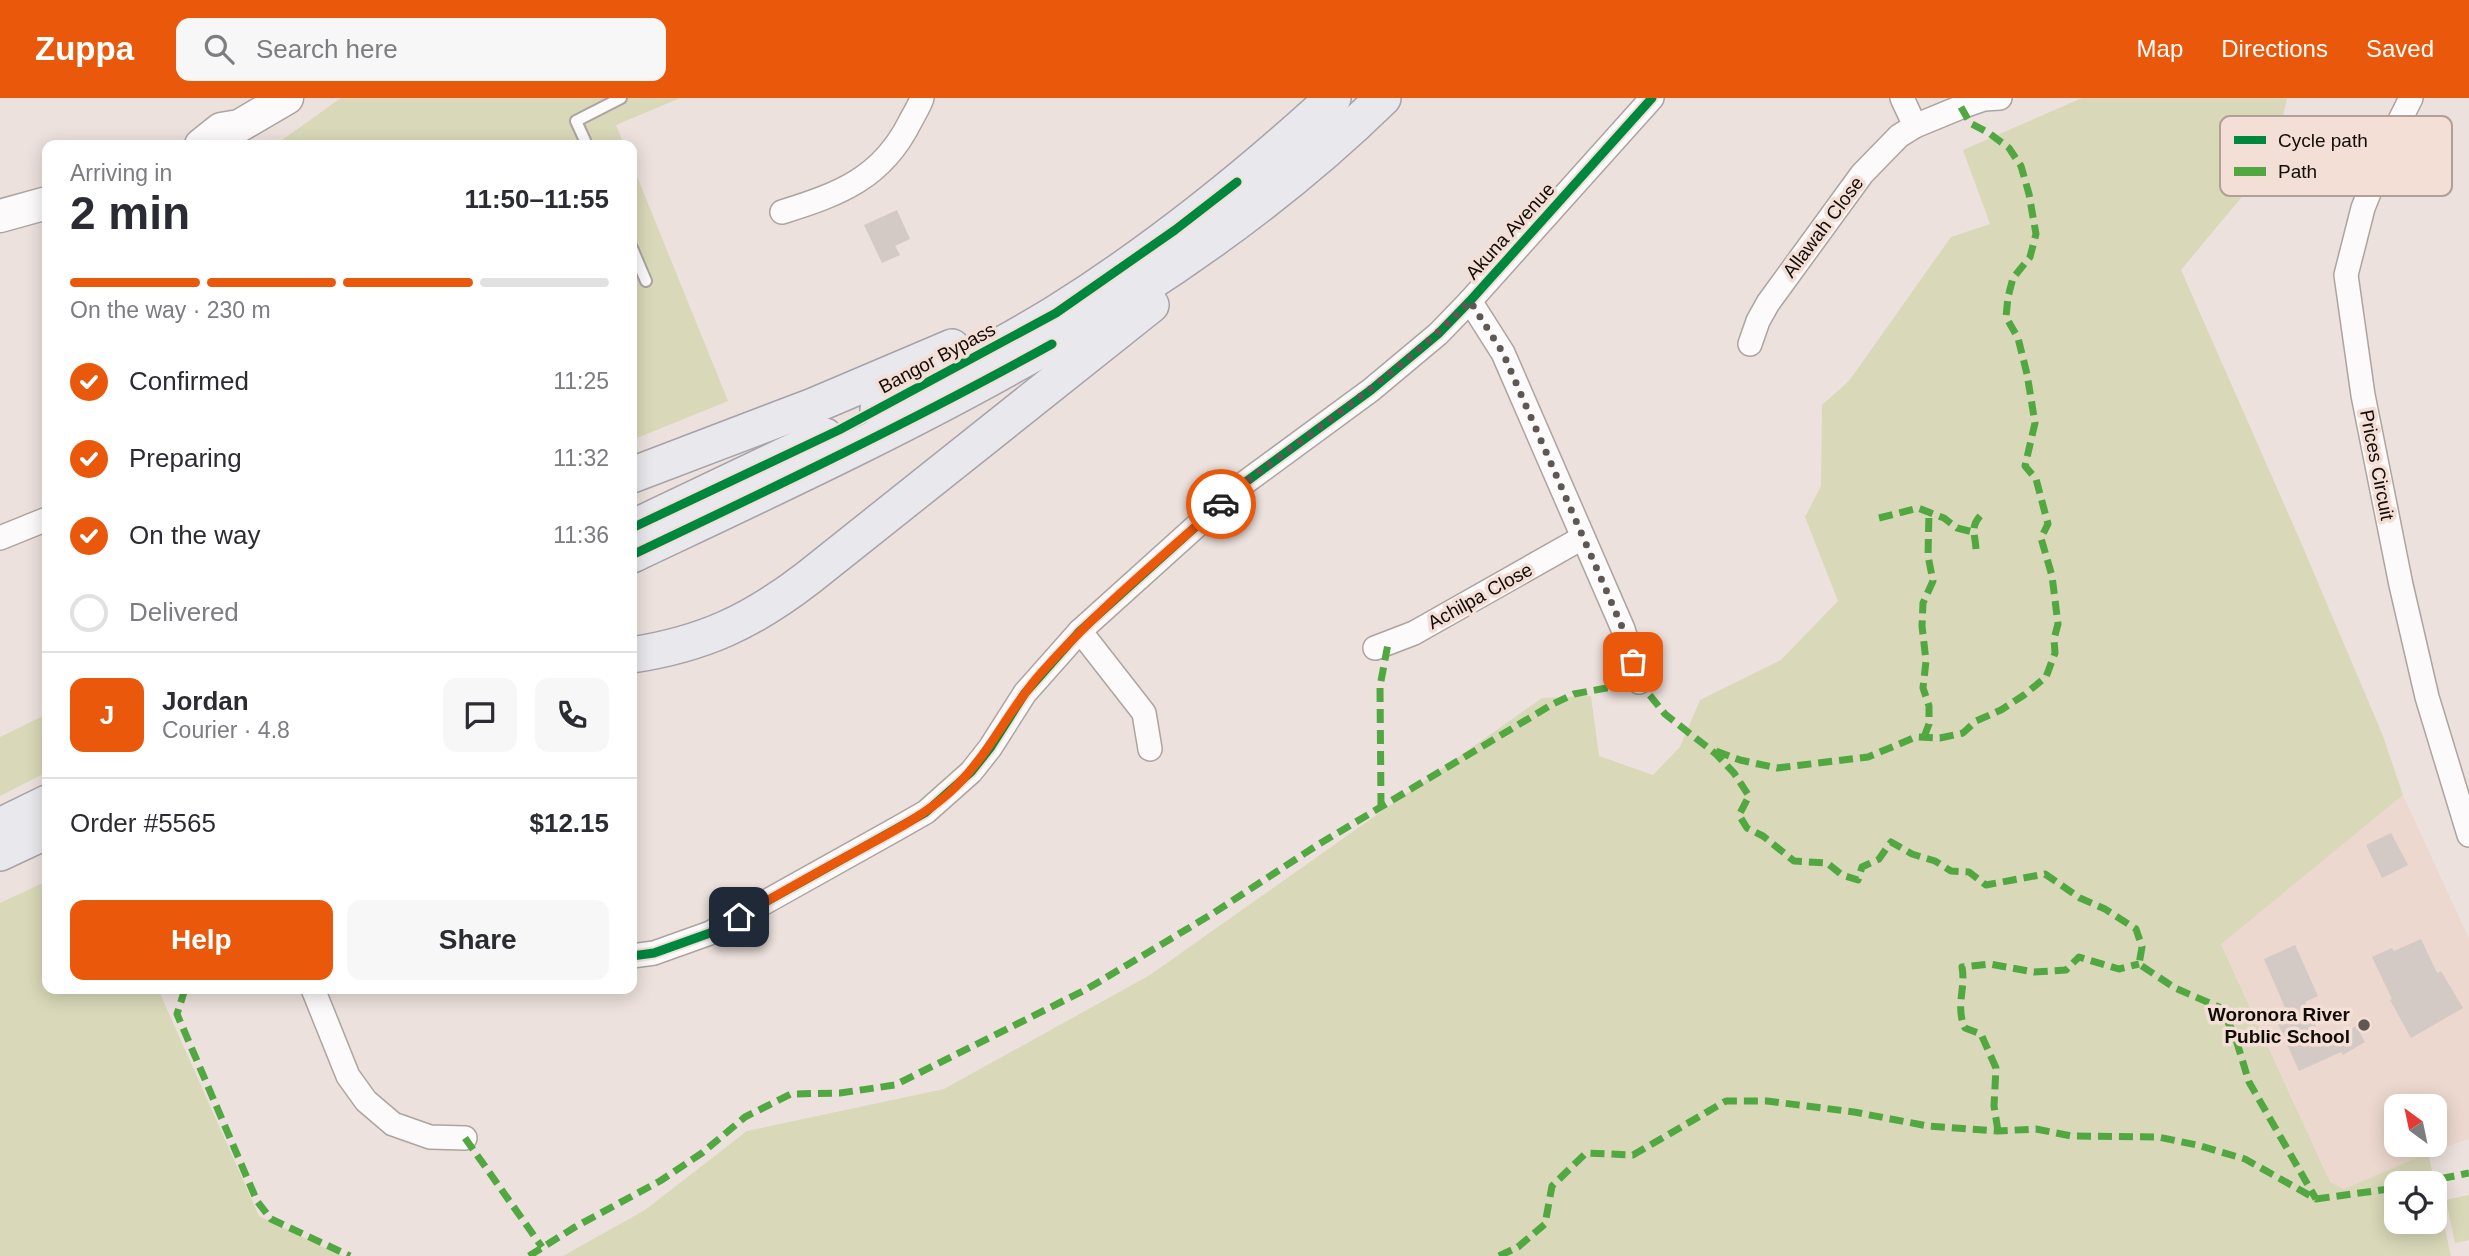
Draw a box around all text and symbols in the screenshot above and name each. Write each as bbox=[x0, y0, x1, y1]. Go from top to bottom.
search box bbox=[176, 18, 666, 81]
text: Zuppa bbox=[35, 30, 134, 67]
icon: search bbox=[200, 30, 238, 68]
text: Search here bbox=[256, 34, 398, 64]
text: Map bbox=[2137, 35, 2183, 62]
text: Directions bbox=[2221, 35, 2328, 62]
text: Saved bbox=[2366, 35, 2434, 62]
legend bbox=[2220, 116, 2452, 196]
text: Cycle path bbox=[2278, 130, 2368, 151]
text: Arriving in bbox=[70, 160, 172, 186]
text: Path bbox=[2278, 161, 2317, 182]
street label: Allawah Close bbox=[1778, 173, 1868, 281]
street label: Akuna Avenue bbox=[1461, 179, 1559, 283]
text: 11:50–11:55 bbox=[464, 184, 609, 214]
text: 2 min bbox=[70, 187, 190, 239]
text: On the way · 230 m bbox=[70, 297, 271, 323]
street label: Bangor Bypass bbox=[875, 318, 999, 398]
icon: check bbox=[70, 363, 108, 401]
text: Confirmed bbox=[129, 366, 249, 396]
text: 11:25 bbox=[553, 368, 609, 394]
street label: Prices Circuit bbox=[2356, 408, 2398, 523]
icon: check bbox=[70, 440, 108, 478]
text: Preparing bbox=[129, 443, 242, 473]
text: 11:32 bbox=[553, 445, 609, 471]
courier bbox=[1186, 469, 1256, 539]
icon: car bbox=[1202, 485, 1240, 523]
icon: check bbox=[70, 517, 108, 555]
text: On the way bbox=[129, 520, 261, 550]
text: 11:36 bbox=[553, 522, 609, 548]
street label: Achilpa Close bbox=[1424, 559, 1536, 633]
text: Delivered bbox=[129, 597, 239, 627]
pin bbox=[1603, 632, 1663, 692]
icon: bag bbox=[1614, 643, 1652, 681]
button: chat bbox=[443, 678, 517, 752]
button: phone bbox=[535, 678, 609, 752]
text: Jordan bbox=[162, 686, 249, 716]
text: J bbox=[100, 700, 114, 730]
text: Courier · 4.8 bbox=[162, 717, 290, 743]
text: Order #5565 bbox=[70, 808, 216, 838]
text: $12.15 bbox=[529, 808, 609, 838]
pin bbox=[709, 887, 769, 947]
icon: home bbox=[720, 898, 758, 936]
button: Help bbox=[70, 900, 333, 980]
button: Share bbox=[347, 900, 609, 980]
place label: Woronora River Public School bbox=[2208, 1004, 2351, 1047]
marker: Woronora River Public School bbox=[2356, 1017, 2372, 1033]
north arrow bbox=[2384, 1094, 2446, 1157]
map controls bbox=[2384, 1094, 2447, 1234]
button: locate bbox=[2384, 1171, 2447, 1234]

